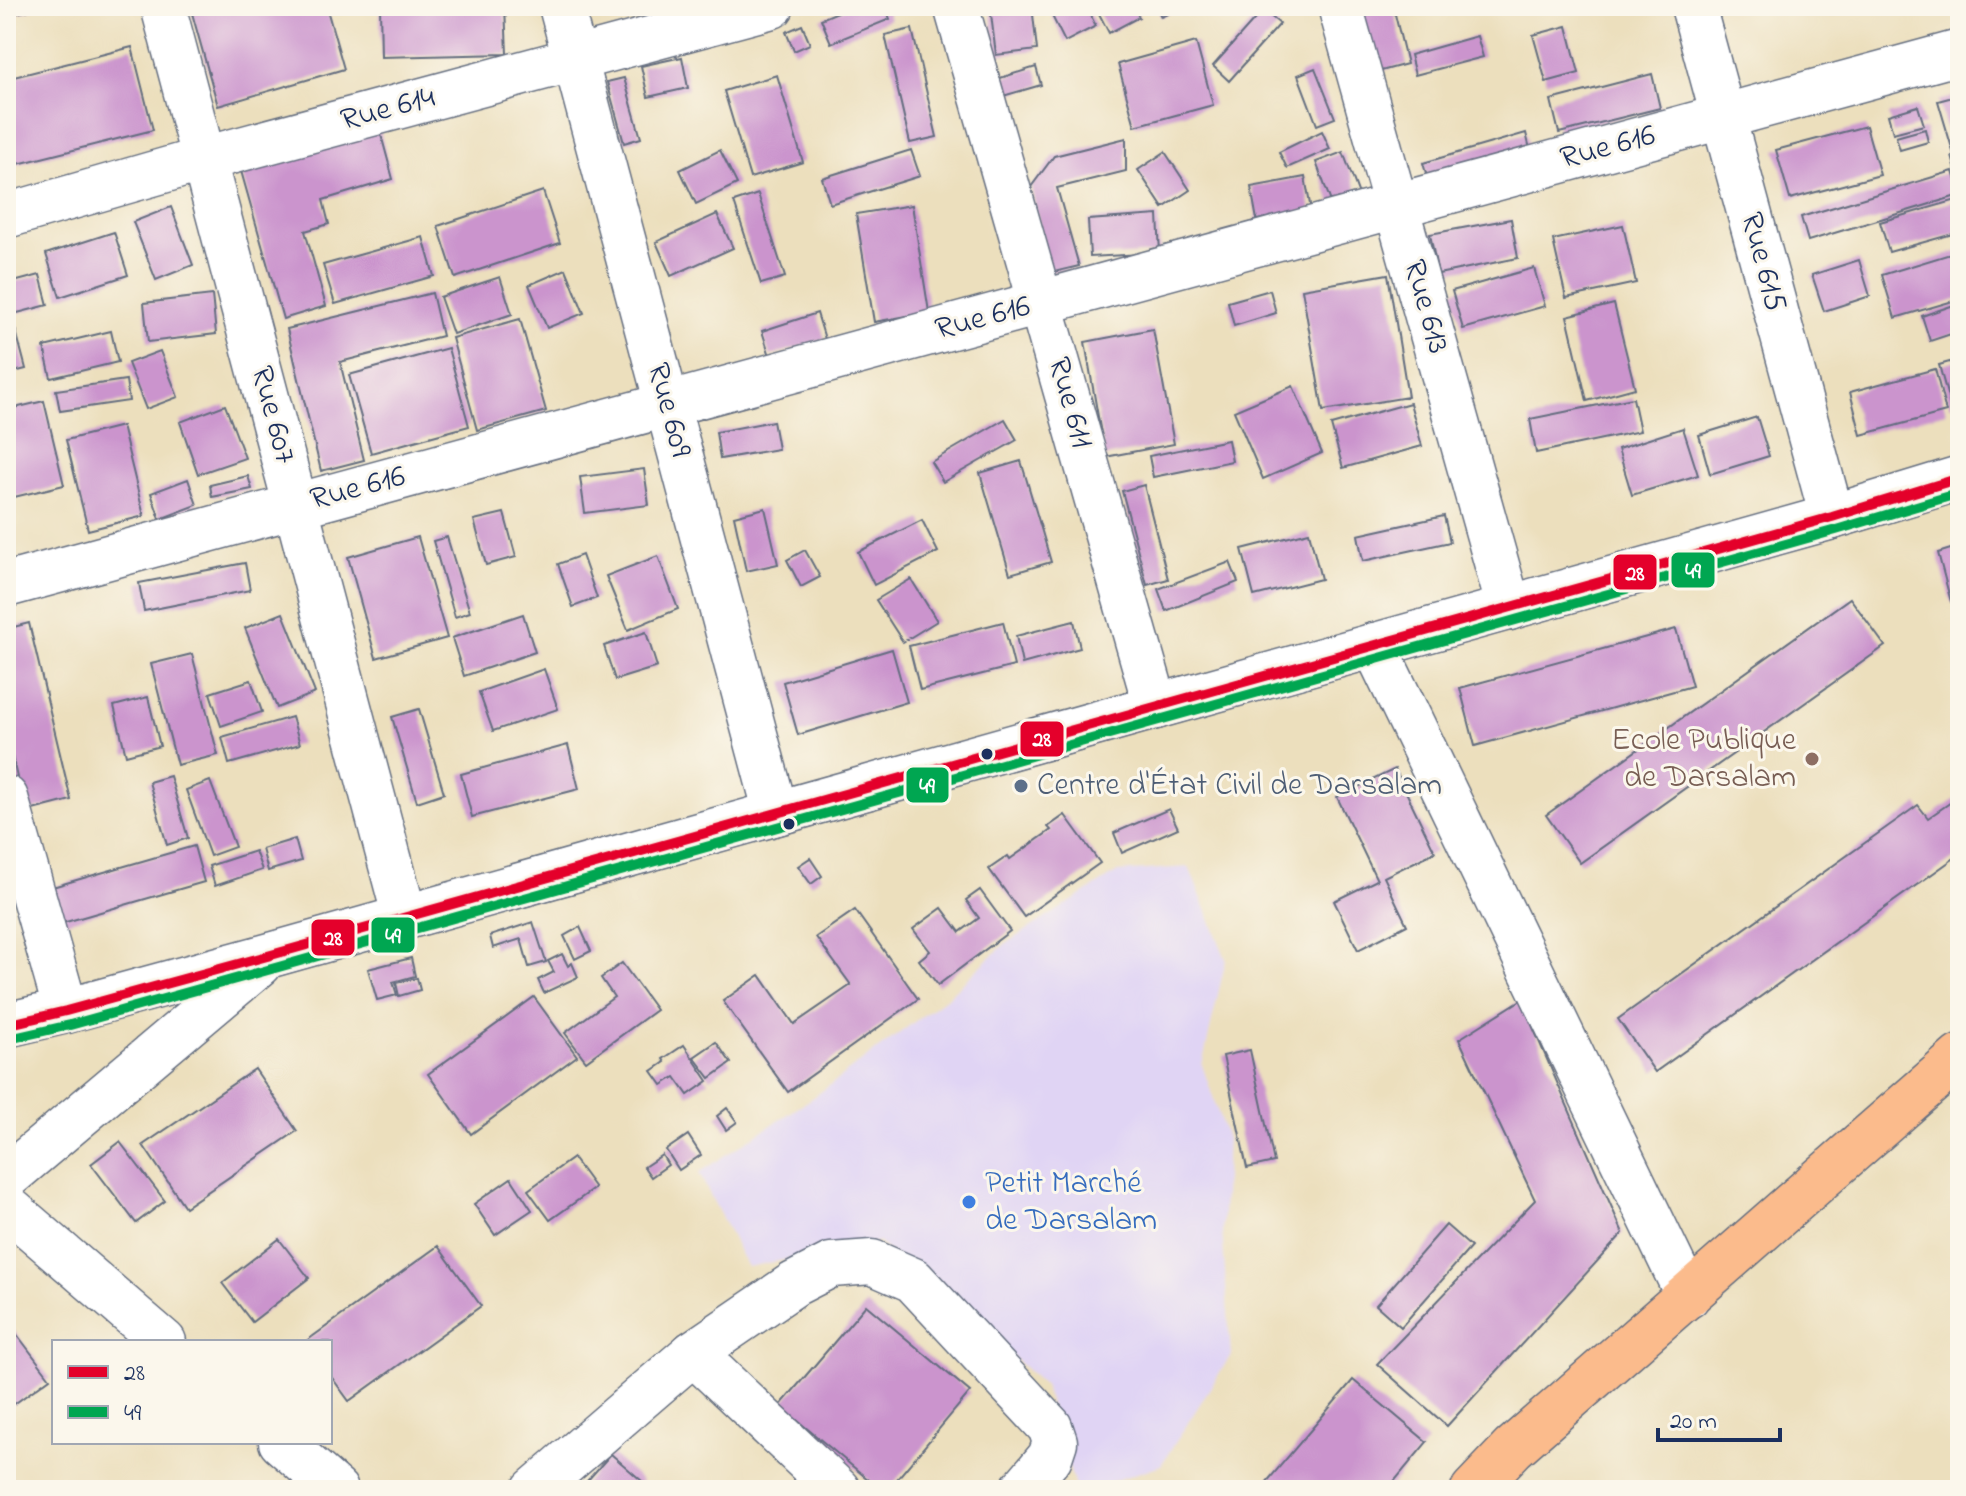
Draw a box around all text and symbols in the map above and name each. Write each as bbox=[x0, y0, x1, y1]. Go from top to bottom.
street label: Rue 614 bbox=[336, 75, 440, 145]
street label: Rue 616 bbox=[1555, 113, 1661, 183]
street label: Rue 615 bbox=[1726, 207, 1798, 317]
street label: Rue 613 bbox=[1389, 255, 1461, 359]
street label: Rue 616 bbox=[930, 284, 1036, 354]
street label: Rue 611 bbox=[1034, 352, 1104, 454]
street label: Rue 609 bbox=[633, 358, 703, 463]
street label: Rue 607 bbox=[236, 361, 308, 469]
street label: Rue 616 bbox=[305, 454, 411, 524]
line badge: 49 bbox=[1670, 551, 1716, 589]
line badge: 28 bbox=[1612, 553, 1658, 591]
text: 49 bbox=[1685, 557, 1701, 589]
text: 28 bbox=[1624, 559, 1645, 591]
place label: Ecole Publique de Darsalam bbox=[1611, 718, 1797, 802]
line badge: 28 bbox=[1019, 720, 1065, 758]
text: 28 bbox=[1031, 725, 1052, 757]
unlabelled marker bbox=[979, 746, 995, 762]
marker: Ecole Publique de Darsalam bbox=[1803, 750, 1821, 768]
place label: Centre d'État Civil de Darsalam bbox=[1037, 763, 1442, 810]
line badge: 49 bbox=[905, 766, 950, 804]
text: 49 bbox=[919, 772, 935, 804]
marker: Centre d'État Civil de Darsalam bbox=[1012, 777, 1030, 795]
unlabelled marker bbox=[781, 816, 797, 832]
line badge: 49 bbox=[370, 916, 416, 954]
line badge: 28 bbox=[310, 918, 356, 957]
text: 49 bbox=[385, 922, 401, 954]
text: 28 bbox=[322, 924, 343, 956]
place label: Petit Marché de Darsalam bbox=[985, 1161, 1157, 1245]
marker: Petit Marché de Darsalam bbox=[960, 1193, 978, 1211]
legend bbox=[52, 1340, 332, 1444]
text: 28 bbox=[124, 1357, 145, 1392]
scale bar bbox=[1658, 1392, 1780, 1442]
text: 49 bbox=[124, 1397, 142, 1432]
text: 20 m bbox=[1670, 1405, 1717, 1440]

